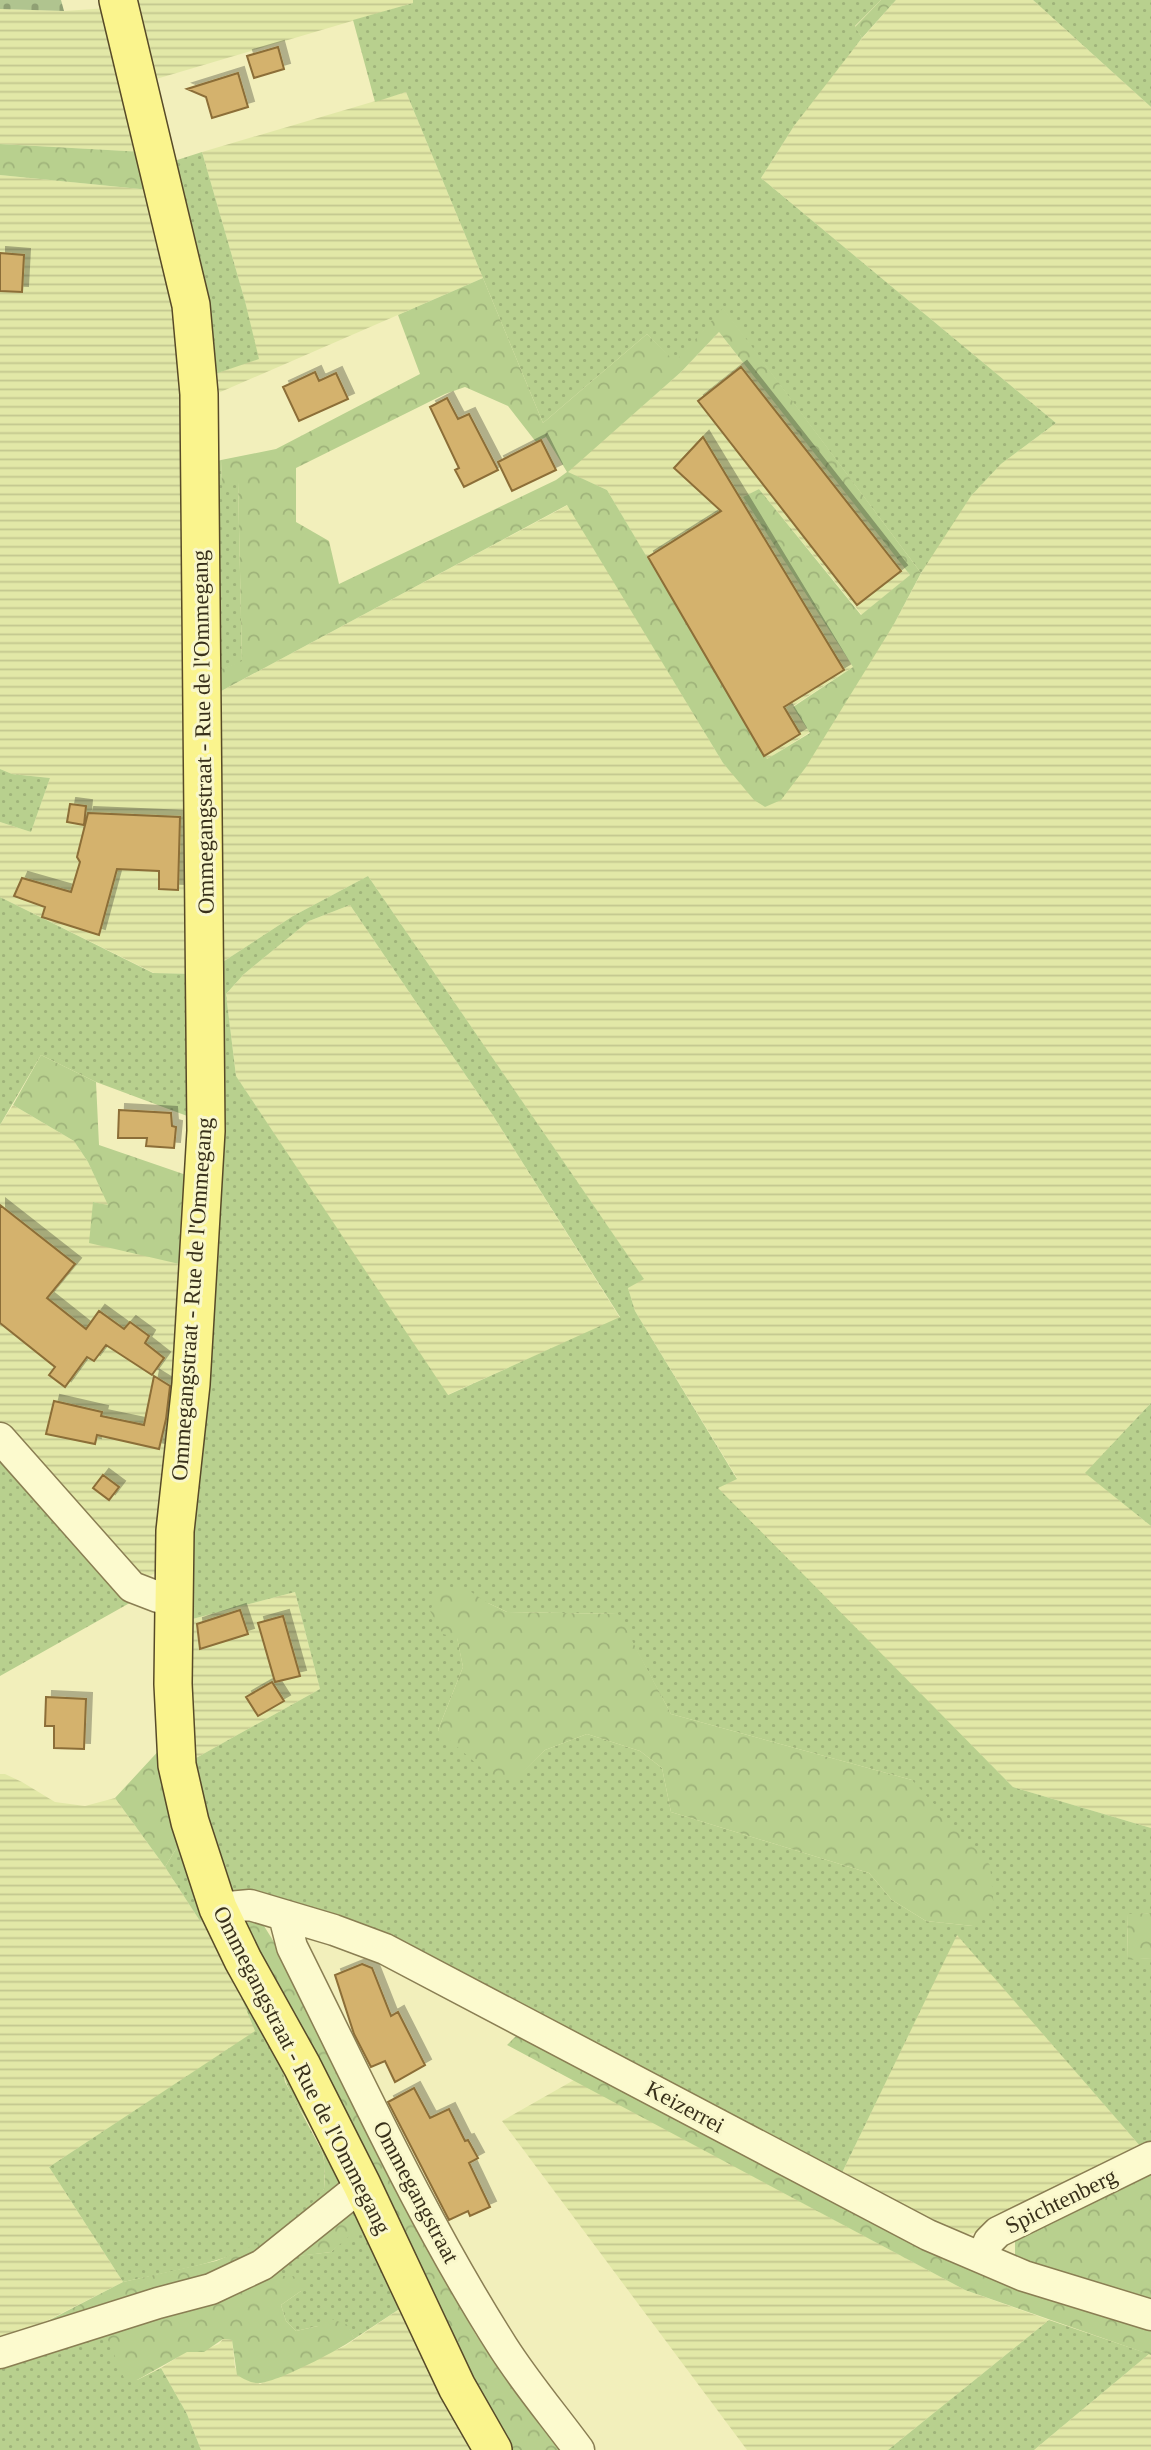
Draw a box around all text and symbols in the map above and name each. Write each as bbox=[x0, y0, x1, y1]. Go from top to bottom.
street label: Ommegangstraat - Rue de l'Ommegang bbox=[187, 549, 219, 914]
street label: Ommegangstraat - Rue de l'Ommegang bbox=[167, 1116, 217, 1482]
street label: Ommegangstraat - Rue de l'Ommegang bbox=[208, 1902, 396, 2238]
street label: Keizerrei bbox=[641, 2076, 729, 2138]
street label: Ommegangstraat bbox=[368, 2117, 464, 2268]
street label: Spichtenberg bbox=[1001, 2163, 1121, 2239]

